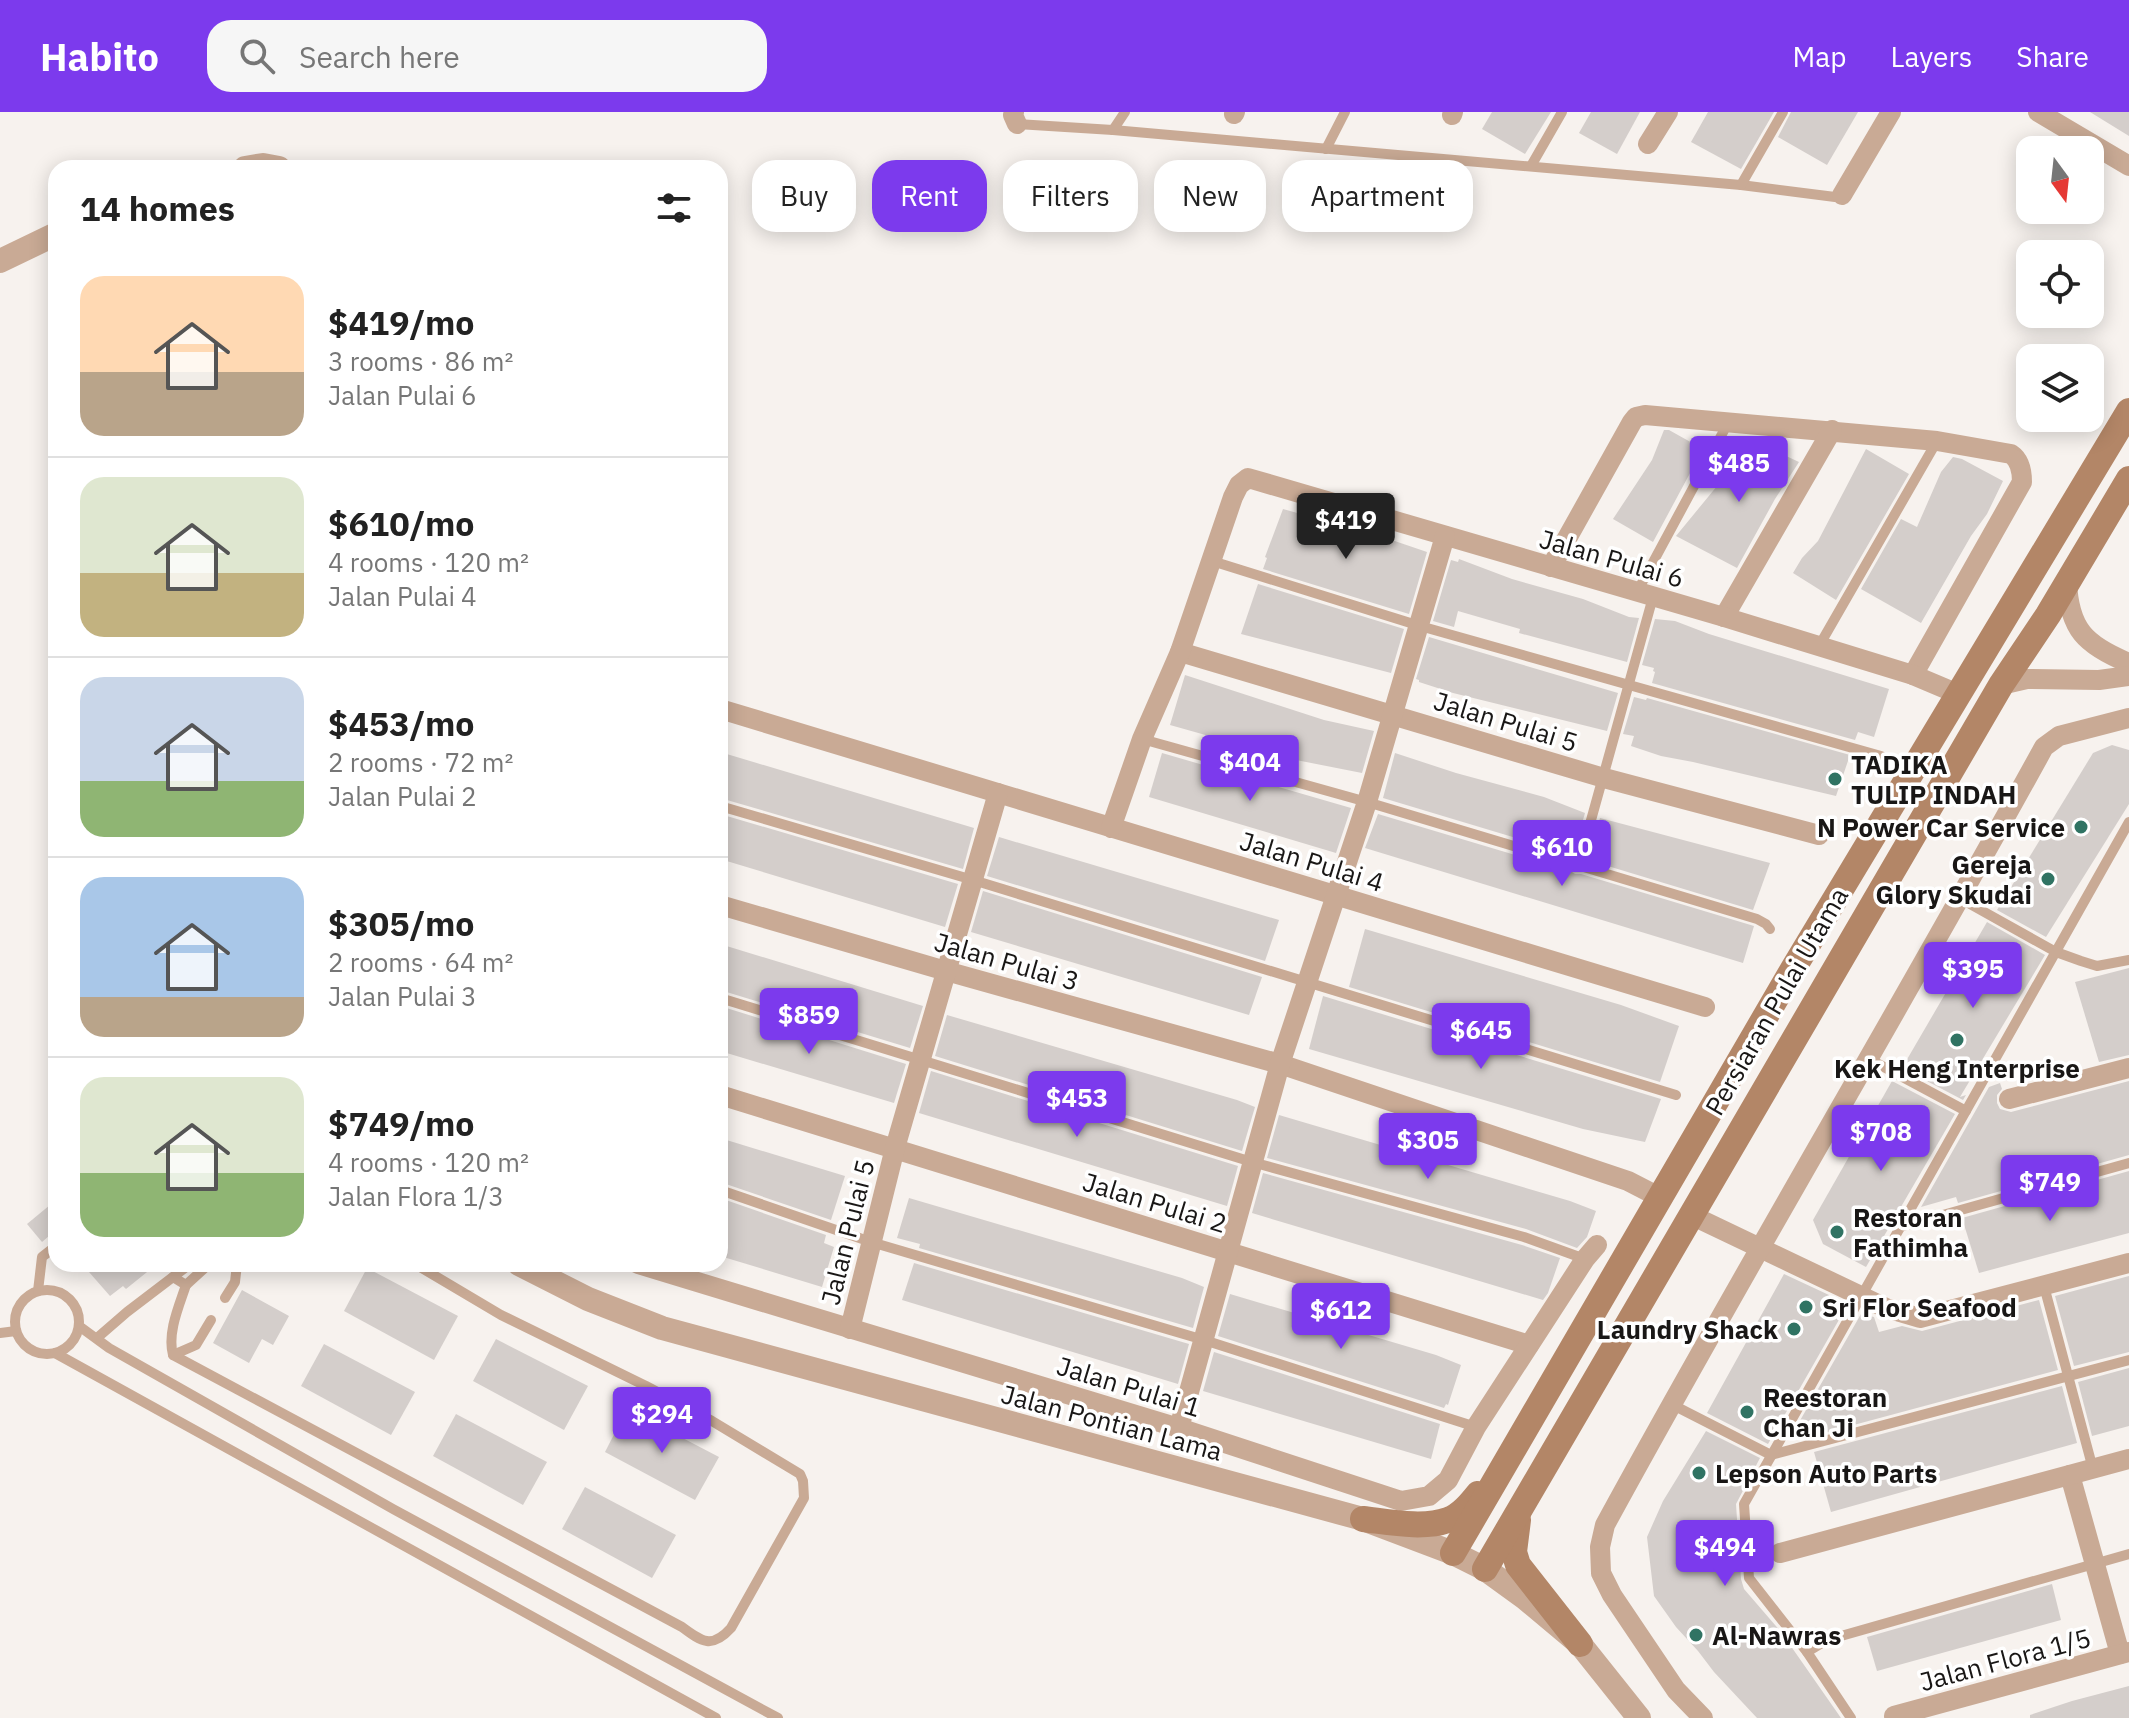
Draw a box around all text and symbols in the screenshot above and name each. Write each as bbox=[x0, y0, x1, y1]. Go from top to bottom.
search box bbox=[207, 20, 767, 92]
text: Habito bbox=[40, 32, 159, 81]
icon: search bbox=[235, 34, 279, 78]
text: Search here bbox=[299, 37, 460, 76]
text: Map bbox=[1792, 38, 1846, 75]
text: Layers bbox=[1890, 38, 1972, 75]
text: Share bbox=[2016, 38, 2089, 75]
north arrow bbox=[2016, 136, 2104, 224]
map controls bbox=[2016, 136, 2104, 432]
chip: Buy bbox=[752, 160, 856, 232]
chip: Rent bbox=[872, 160, 987, 232]
chip: Filters bbox=[1003, 160, 1138, 232]
chip: New bbox=[1154, 160, 1266, 232]
chip: Apartment bbox=[1282, 160, 1473, 232]
text: 14 homes bbox=[80, 186, 235, 230]
icon: filters bbox=[652, 186, 696, 230]
button: locate bbox=[2016, 240, 2104, 328]
text: $419/mo bbox=[328, 300, 475, 344]
icon: home bbox=[144, 308, 240, 404]
text: 3 rooms · 86 m² bbox=[328, 344, 513, 378]
button: layers bbox=[2016, 344, 2104, 432]
text: Jalan Pulai 6 bbox=[328, 378, 477, 412]
pin: $485 bbox=[1692, 436, 1786, 504]
text: $485 bbox=[1708, 445, 1770, 479]
pin: $419 bbox=[1299, 493, 1393, 561]
text: $610/mo bbox=[328, 501, 475, 545]
text: $419 bbox=[1315, 502, 1377, 536]
icon: home bbox=[144, 509, 240, 605]
street label: Jalan Pulai 6 bbox=[1536, 521, 1688, 595]
text: 4 rooms · 120 m² bbox=[328, 545, 529, 579]
text: Jalan Pulai 4 bbox=[328, 579, 477, 613]
street label: Jalan Pulai 5 bbox=[1430, 683, 1582, 759]
text: $453/mo bbox=[328, 701, 475, 745]
icon: home bbox=[144, 709, 240, 805]
pin: $404 bbox=[1203, 735, 1297, 803]
text: $404 bbox=[1219, 744, 1281, 778]
text: 2 rooms · 72 m² bbox=[328, 745, 513, 779]
place label: TADIKA TULIP INDAH bbox=[1851, 747, 2016, 811]
marker: TADIKA TULIP INDAH bbox=[1826, 770, 1844, 788]
text: Jalan Pulai 2 bbox=[328, 779, 477, 813]
place label: N Power Car Service bbox=[1817, 810, 2065, 844]
marker: N Power Car Service bbox=[2072, 818, 2090, 836]
pin: $610 bbox=[1515, 820, 1609, 888]
street label: Jalan Pulai 4 bbox=[1236, 823, 1388, 899]
text: $610 bbox=[1531, 829, 1593, 863]
place label: Gereja Glory Skudai bbox=[1876, 847, 2032, 911]
marker: Gereja Glory Skudai bbox=[2039, 870, 2057, 888]
street label: Persiaran Pulai Utama bbox=[1697, 881, 1855, 1121]
text: $305/mo bbox=[328, 901, 475, 945]
icon: home bbox=[144, 909, 240, 1005]
street label: Jalan Pulai 3 bbox=[931, 924, 1083, 998]
pin: $395 bbox=[1926, 942, 2020, 1010]
text: 2 rooms · 64 m² bbox=[328, 945, 513, 979]
text: $395 bbox=[1942, 951, 2004, 985]
text: Jalan Pulai 3 bbox=[328, 979, 477, 1013]
pin: $859 bbox=[762, 988, 856, 1056]
text: $859 bbox=[778, 997, 840, 1031]
pin: $645 bbox=[1434, 1003, 1528, 1071]
text: $645 bbox=[1450, 1012, 1512, 1046]
marker: Kek Heng Interprise bbox=[1948, 1031, 1966, 1049]
place label: Kek Heng Interprise bbox=[1834, 1051, 2080, 1085]
pin: $453 bbox=[1030, 1071, 1124, 1139]
text: $453 bbox=[1046, 1080, 1108, 1114]
text: $749/mo bbox=[328, 1101, 475, 1145]
pin: $708 bbox=[1834, 1105, 1928, 1173]
icon: home bbox=[144, 1109, 240, 1205]
pin: $305 bbox=[1381, 1113, 1475, 1181]
text: $708 bbox=[1850, 1114, 1912, 1148]
text: $305 bbox=[1397, 1122, 1459, 1156]
text: 4 rooms · 120 m² bbox=[328, 1145, 529, 1179]
pin: $749 bbox=[2003, 1155, 2097, 1223]
street label: Jalan Pulai 5 bbox=[813, 1156, 881, 1308]
street label: Jalan Pulai 2 bbox=[1079, 1164, 1231, 1240]
text: $749 bbox=[2019, 1164, 2081, 1198]
text: Jalan Flora 1/3 bbox=[328, 1179, 504, 1213]
place label: Restoran Fathimha bbox=[1853, 1200, 1968, 1264]
marker: Restoran Fathimha bbox=[1828, 1223, 1846, 1241]
pin: $612 bbox=[1294, 1283, 1388, 1351]
place label: Sri Flor Seafood bbox=[1822, 1290, 2017, 1324]
text: $612 bbox=[1310, 1292, 1372, 1326]
marker: Sri Flor Seafood bbox=[1797, 1298, 1815, 1316]
place label: Laundry Shack bbox=[1597, 1312, 1778, 1346]
marker: Laundry Shack bbox=[1785, 1320, 1803, 1338]
street label: Jalan Pulai 1 bbox=[1053, 1348, 1205, 1424]
street label: Jalan Pontian Lama bbox=[998, 1376, 1226, 1468]
place label: Reestoran Chan Ji bbox=[1763, 1380, 1887, 1444]
pin: $294 bbox=[615, 1387, 709, 1455]
text: $294 bbox=[631, 1396, 693, 1430]
marker: Reestoran Chan Ji bbox=[1738, 1403, 1756, 1421]
place label: Lepson Auto Parts bbox=[1715, 1456, 1937, 1490]
marker: Lepson Auto Parts bbox=[1690, 1464, 1708, 1482]
pin: $494 bbox=[1678, 1520, 1772, 1588]
text: $494 bbox=[1694, 1529, 1756, 1563]
place label: Al-Nawras bbox=[1712, 1618, 1841, 1652]
street label: Jalan Flora 1/5 bbox=[1916, 1620, 2094, 1698]
marker: Al-Nawras bbox=[1687, 1626, 1705, 1644]

